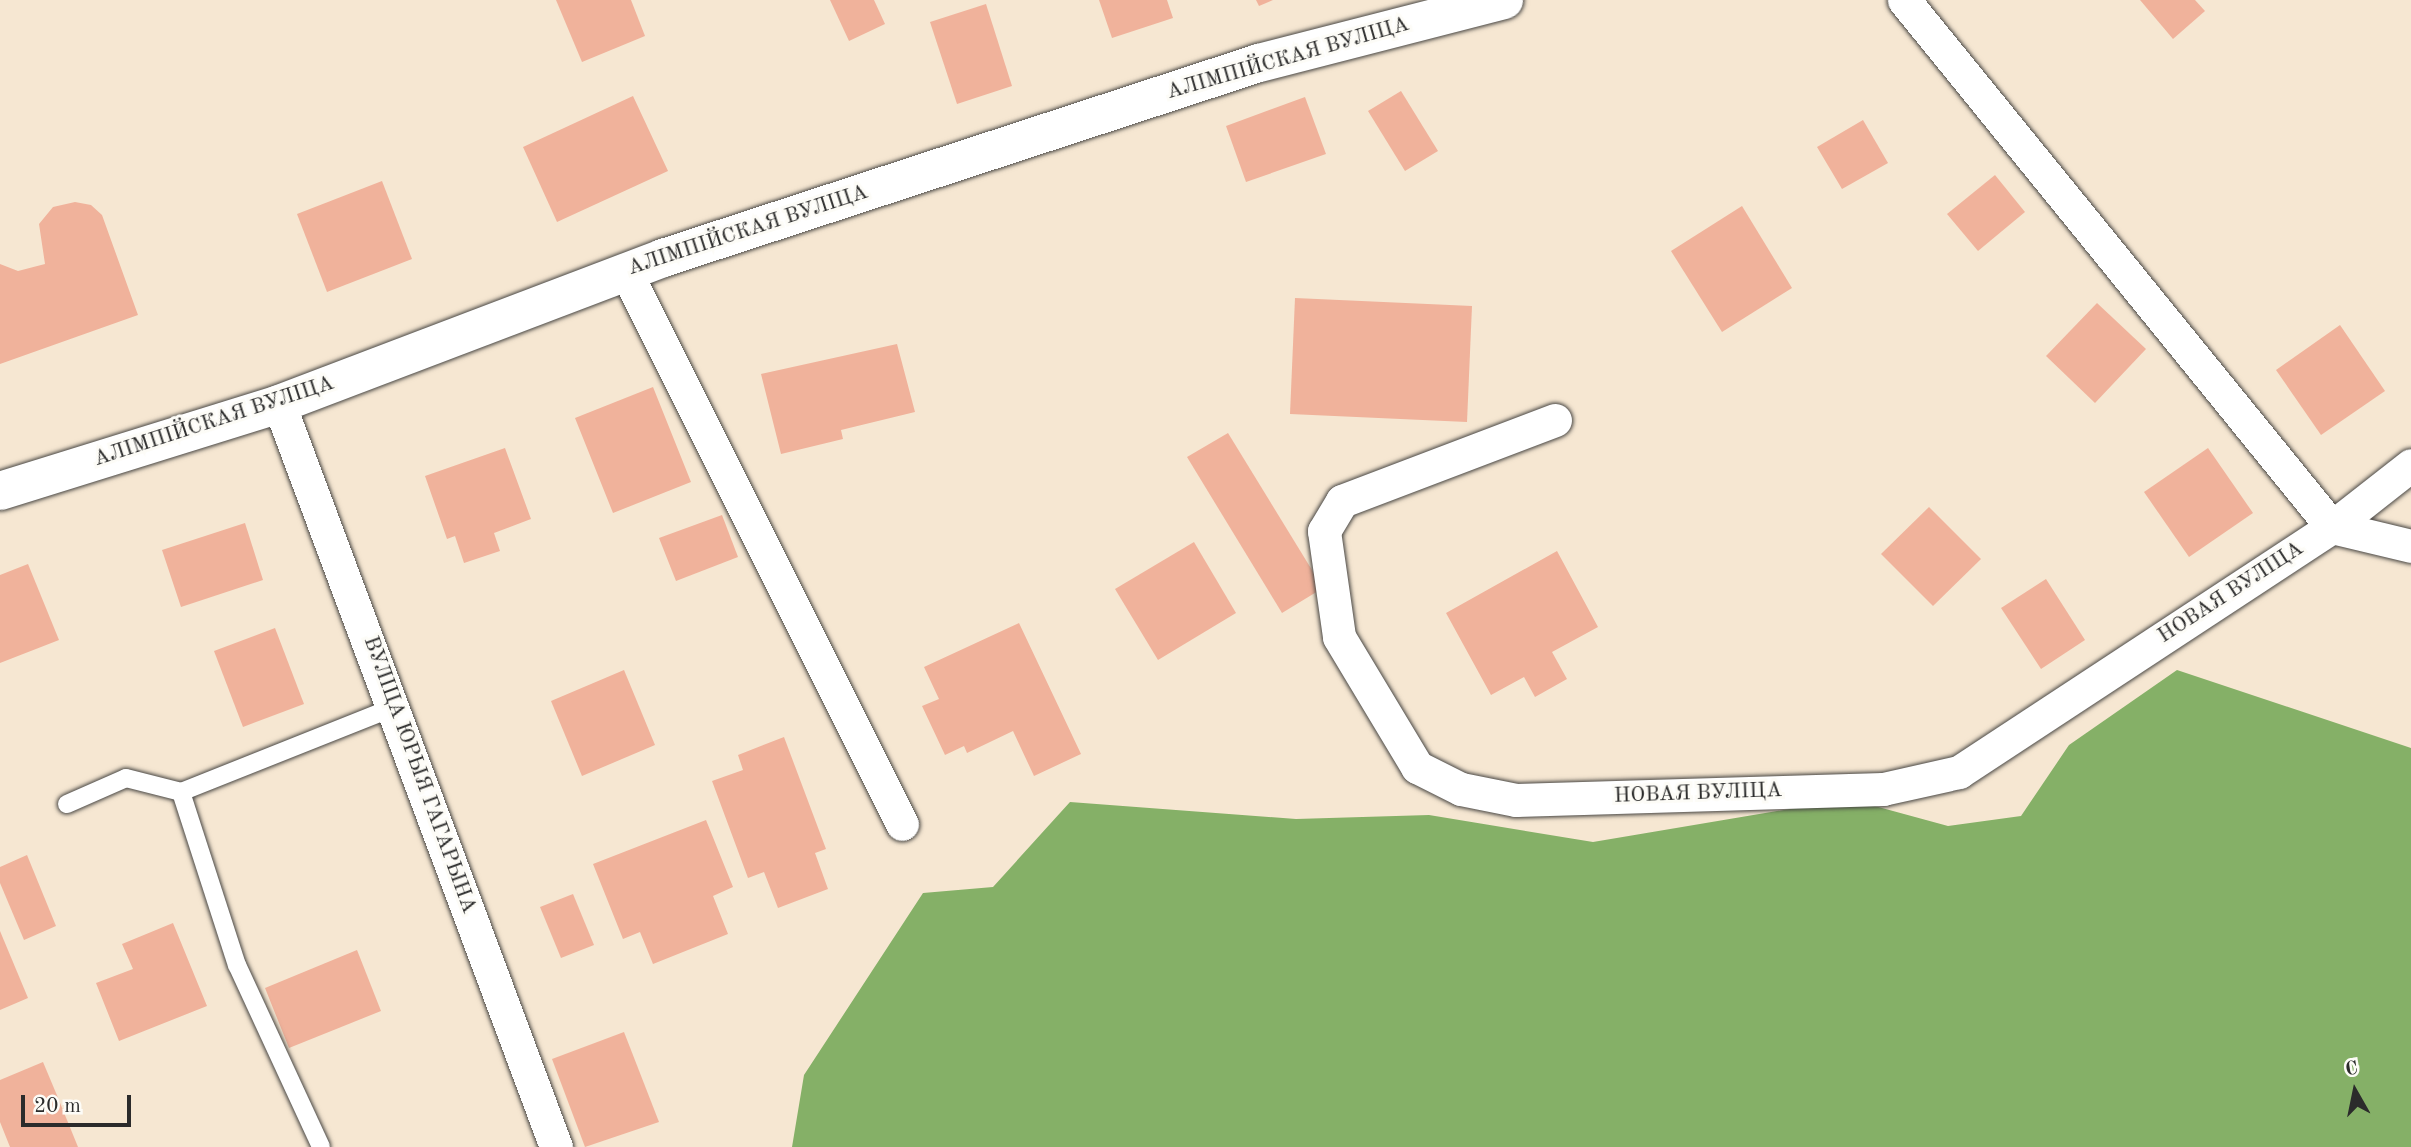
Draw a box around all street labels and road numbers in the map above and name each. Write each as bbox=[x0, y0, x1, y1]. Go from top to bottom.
street label: АЛІМПІЙСКАЯ ВУЛІЦА bbox=[1164, 12, 1412, 106]
street label: АЛІМПІЙСКАЯ ВУЛІЦА bbox=[625, 180, 871, 282]
street label: АЛІМПІЙСКАЯ ВУЛІЦА bbox=[91, 371, 337, 473]
street label: НОВАЯ ВУЛІЦА bbox=[2154, 537, 2308, 649]
street label: ВУЛІЦА ЮРЫЯ ГАГАРЫНА bbox=[357, 633, 481, 917]
street label: НОВАЯ ВУЛІЦА bbox=[1614, 778, 1782, 810]

